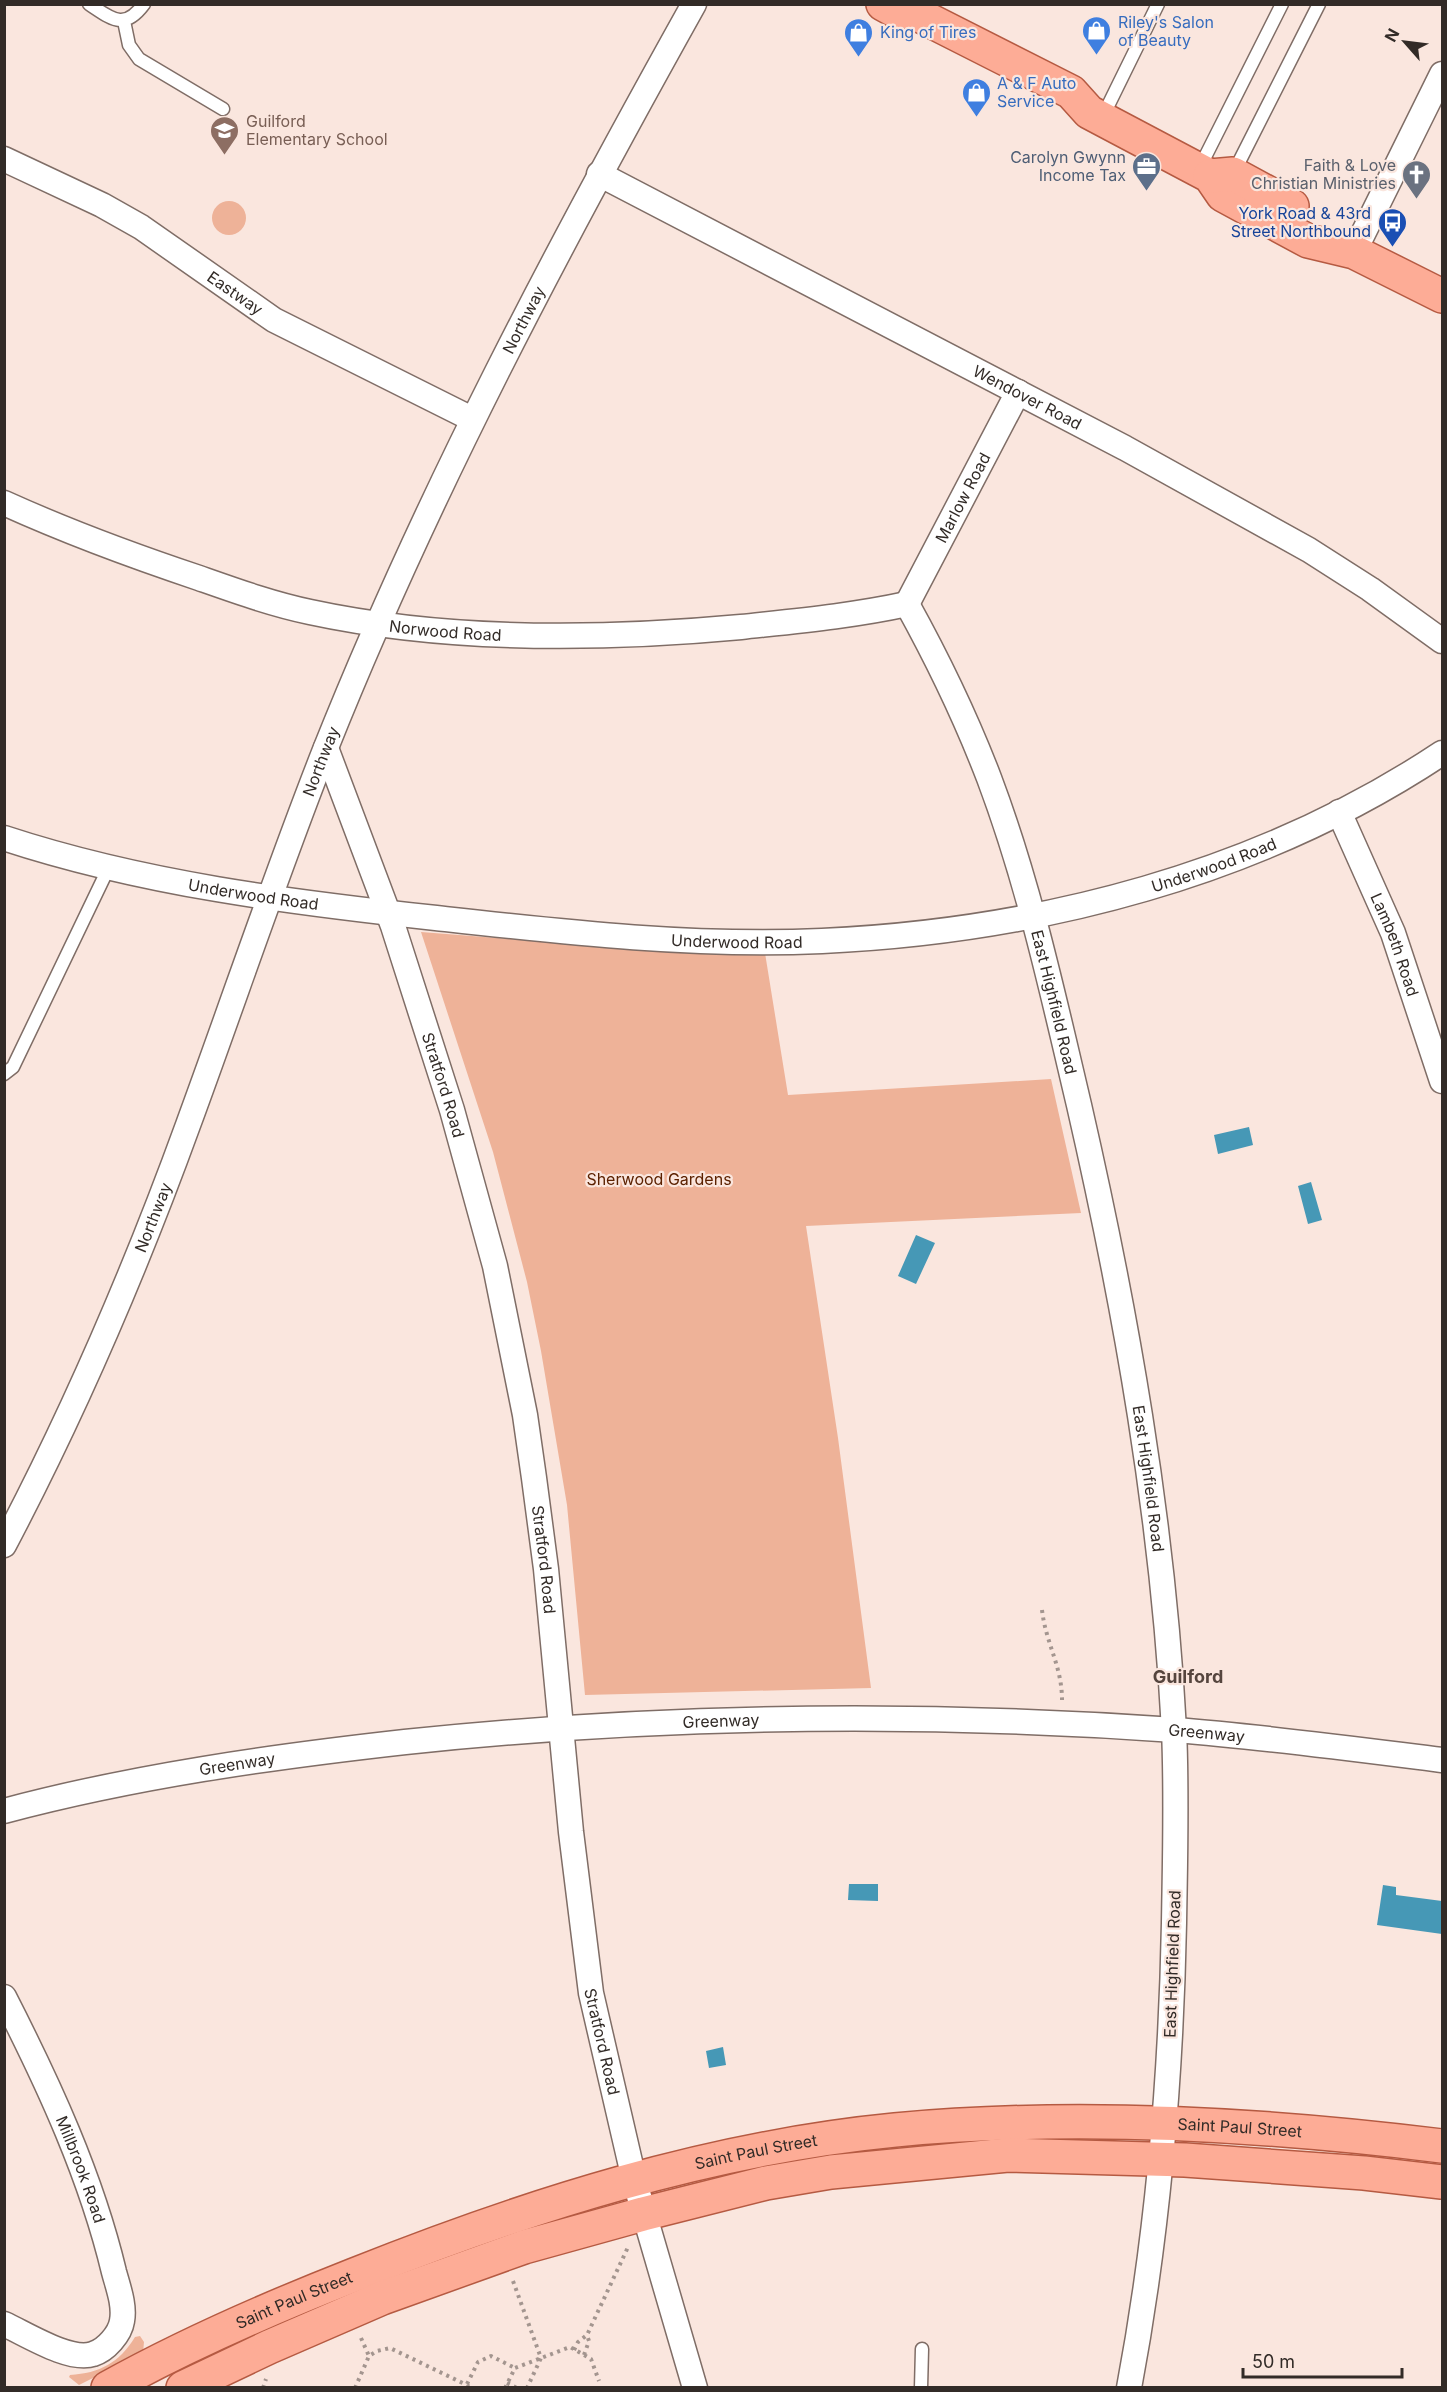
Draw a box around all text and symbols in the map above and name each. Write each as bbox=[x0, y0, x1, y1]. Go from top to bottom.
place label: Riley's Salon of Beauty bbox=[1118, 12, 1214, 50]
north arrow bbox=[1375, 12, 1435, 72]
shop icon: Riley's Salon of Beauty bbox=[1081, 15, 1113, 57]
shop icon: King of Tires bbox=[843, 16, 875, 58]
place label: King of Tires bbox=[880, 22, 976, 42]
text: N bbox=[1380, 25, 1403, 45]
place label: A & F Auto Service bbox=[997, 73, 1076, 111]
shop icon: A & F Auto Service bbox=[960, 76, 992, 118]
place label: Guilford Elementary School bbox=[246, 111, 388, 149]
school or university icon: Guilford Elementary School bbox=[209, 114, 241, 156]
place label: Carolyn Gwynn Income Tax bbox=[1010, 147, 1126, 185]
office icon: Carolyn Gwynn Income Tax bbox=[1131, 150, 1163, 192]
place label: Faith & Love Christian Ministries bbox=[1251, 155, 1396, 193]
church icon: Faith & Love Christian Ministries bbox=[1401, 158, 1433, 200]
place label: York Road & 43rd Street Northbound bbox=[1231, 203, 1371, 241]
bus stop icon: York Road & 43rd Street Northbound bbox=[1376, 206, 1408, 248]
street label: Eastway bbox=[204, 267, 267, 319]
street label: Northway bbox=[498, 283, 549, 357]
street label: Wendover Road bbox=[970, 361, 1085, 434]
street label: Marlow Road bbox=[931, 449, 995, 546]
street label: Norwood Road bbox=[388, 616, 502, 645]
street label: Northway bbox=[298, 723, 343, 799]
street label: Underwood Road bbox=[1149, 833, 1279, 896]
street label: Underwood Road bbox=[187, 874, 320, 914]
street label: Lambeth Road bbox=[1366, 890, 1423, 999]
street label: East Highfield Road bbox=[1027, 928, 1081, 1076]
street label: Underwood Road bbox=[671, 930, 803, 952]
street label: Stratford Road bbox=[418, 1030, 469, 1140]
park label: Sherwood Gardens bbox=[586, 1169, 732, 1189]
street label: Northway bbox=[130, 1180, 176, 1255]
street label: East Highfield Road bbox=[1128, 1404, 1169, 1553]
street label: Stratford Road bbox=[528, 1504, 560, 1615]
district label: Guilford bbox=[1153, 1666, 1223, 1687]
street label: Greenway bbox=[682, 1710, 759, 1732]
street label: Greenway bbox=[1168, 1720, 1246, 1746]
street label: Greenway bbox=[198, 1748, 276, 1780]
street label: East Highfield Road bbox=[1159, 1890, 1185, 2038]
street label: Stratford Road bbox=[580, 1986, 624, 2097]
street label: Millbrook Road bbox=[52, 2113, 110, 2225]
street label: Saint Paul Street bbox=[1177, 2114, 1303, 2141]
street label: Saint Paul Street bbox=[693, 2130, 819, 2174]
street label: Saint Paul Street bbox=[233, 2267, 355, 2333]
scale bar bbox=[1243, 2341, 1402, 2379]
text: 50 m bbox=[1252, 2351, 1295, 2372]

